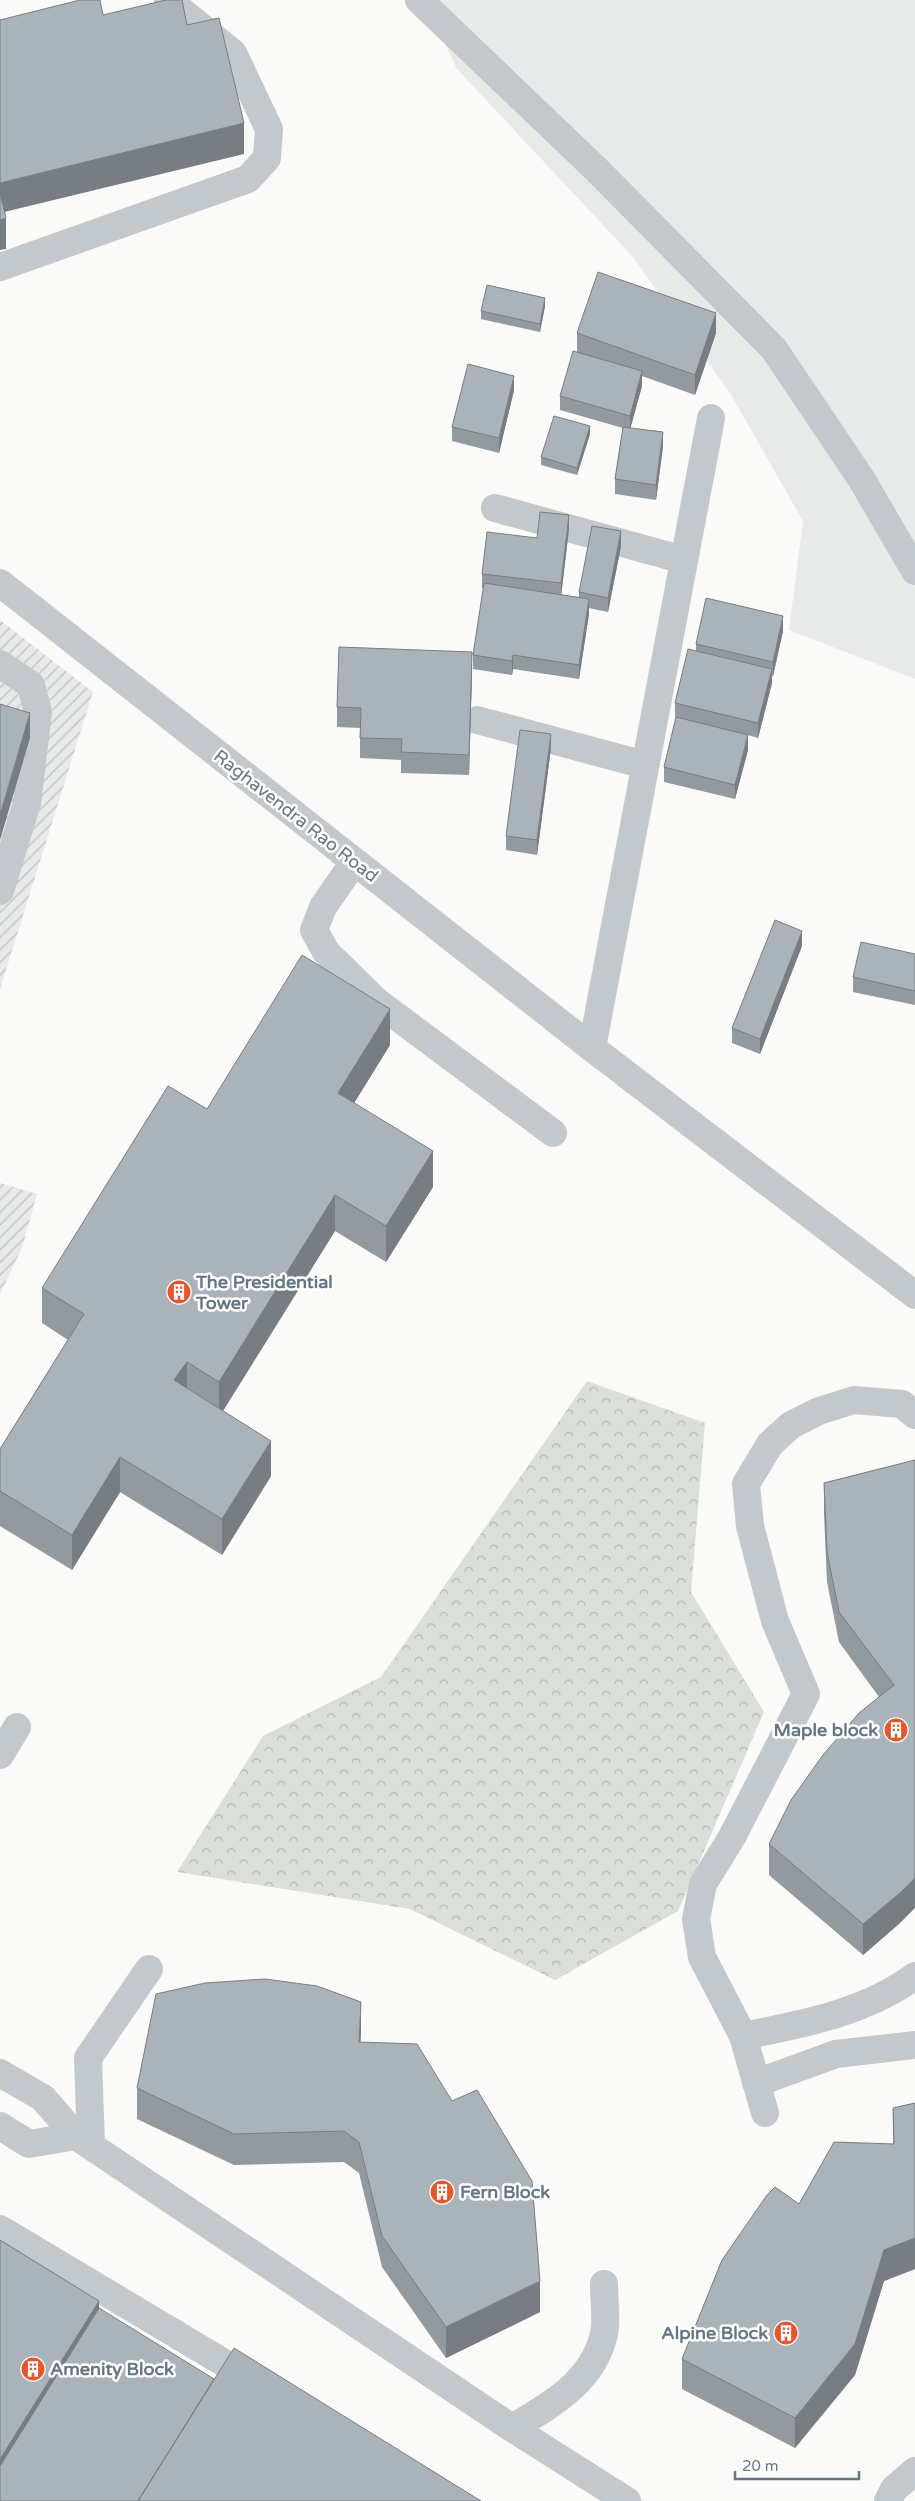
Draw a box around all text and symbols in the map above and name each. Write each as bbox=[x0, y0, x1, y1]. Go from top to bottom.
street label: Raghavendra Rao Road bbox=[209, 745, 383, 887]
place label: The Presidential Tower bbox=[195, 1271, 333, 1314]
building icon: The Presidential Tower bbox=[166, 1279, 192, 1305]
building icon: Maple block bbox=[883, 1717, 909, 1743]
place label: Maple block bbox=[774, 1719, 878, 1741]
building icon: Fern Block bbox=[429, 2179, 455, 2205]
place label: Fern Block bbox=[460, 2181, 550, 2203]
building icon: Alpine Block bbox=[773, 2320, 799, 2346]
place label: Alpine Block bbox=[661, 2322, 768, 2344]
building icon: Amenity Block bbox=[20, 2356, 46, 2382]
place label: Amenity Block bbox=[50, 2358, 174, 2380]
scale bar bbox=[735, 2448, 859, 2480]
text: 20 m bbox=[742, 2457, 779, 2475]

